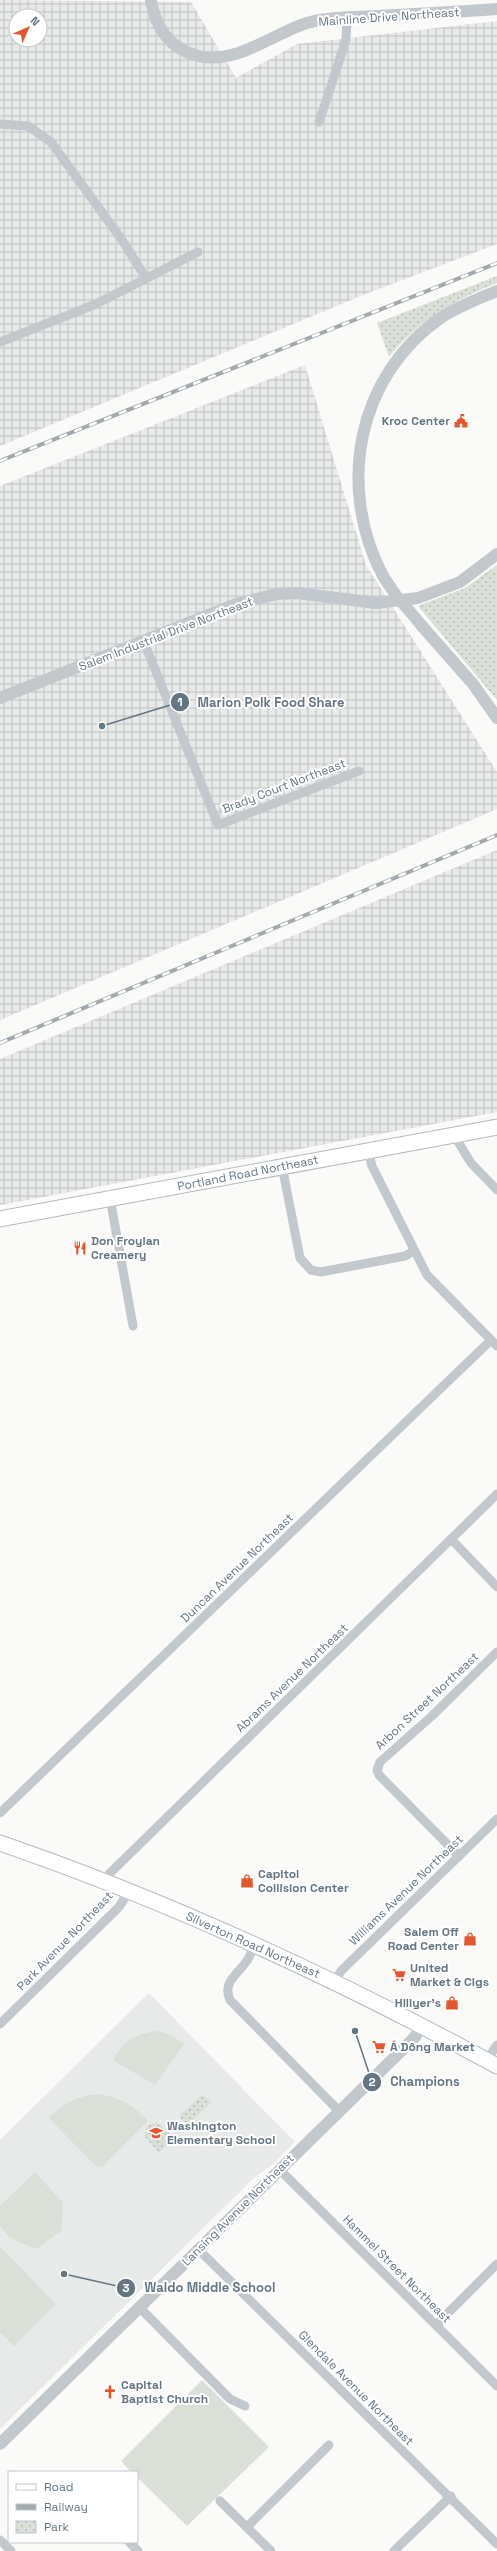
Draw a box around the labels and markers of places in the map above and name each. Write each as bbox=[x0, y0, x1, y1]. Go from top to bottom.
place label: Kroc Center bbox=[382, 413, 450, 429]
public building icon: Kroc Center bbox=[453, 413, 469, 429]
callout: Marion Polk Food Share bbox=[170, 690, 353, 715]
place label: Don Froylan Creamery bbox=[91, 1233, 160, 1263]
restaurant icon: Don Froylan Creamery bbox=[72, 1240, 88, 1256]
place label: Capitol Collision Center bbox=[258, 1866, 349, 1896]
shop icon: Capitol Collision Center bbox=[239, 1873, 255, 1889]
place label: Salem Off Road Center bbox=[388, 1924, 459, 1954]
shop icon: Salem Off Road Center bbox=[462, 1931, 478, 1947]
place label: United Market & Cigs bbox=[410, 1960, 489, 1990]
supermarket icon: United Market & Cigs bbox=[391, 1967, 407, 1983]
place label: Hillyer's bbox=[395, 1995, 441, 2011]
shop icon: Hillyer's bbox=[444, 1995, 460, 2011]
supermarket icon: Á Dông Market bbox=[371, 2039, 387, 2055]
place label: Á Dông Market bbox=[390, 2039, 475, 2055]
callout: Champions bbox=[362, 2069, 467, 2094]
place label: Washington Elementary School bbox=[167, 2118, 275, 2148]
school or university icon: Washington Elementary School bbox=[148, 2125, 164, 2141]
callout: Waldo Middle School bbox=[116, 2275, 283, 2300]
place label: Capital Baptist Church bbox=[121, 2377, 208, 2407]
church icon: Capital Baptist Church bbox=[102, 2384, 118, 2400]

